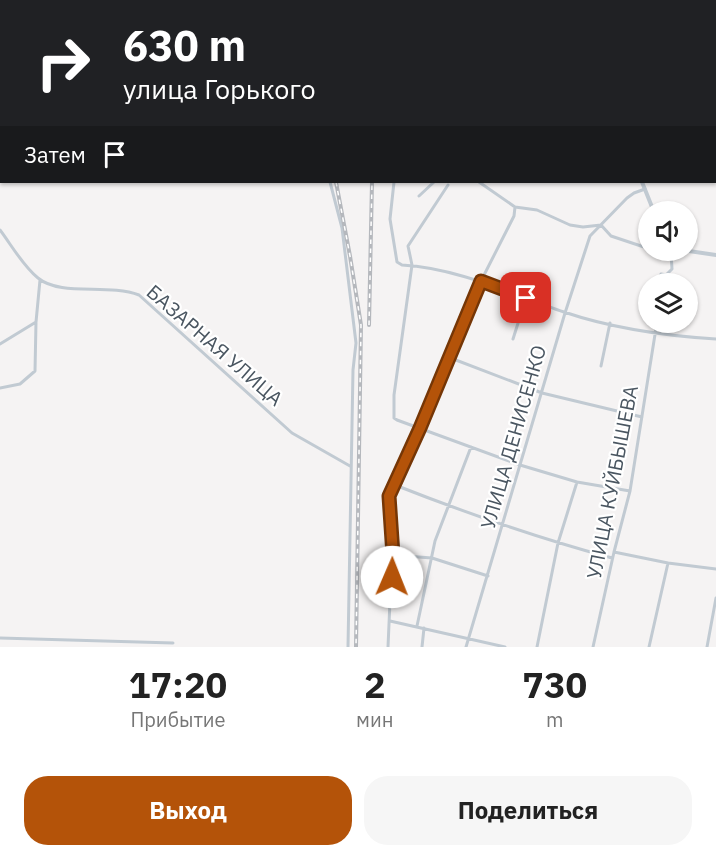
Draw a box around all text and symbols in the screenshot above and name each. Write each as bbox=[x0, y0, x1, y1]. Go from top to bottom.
text: 630 m bbox=[123, 18, 246, 73]
icon: right bbox=[24, 24, 102, 102]
text: улица Горького bbox=[123, 71, 316, 106]
icon: arrive bbox=[98, 138, 131, 171]
text: Затем bbox=[24, 140, 86, 169]
map controls bbox=[638, 201, 698, 333]
button: sound bbox=[638, 201, 698, 261]
pin bbox=[500, 272, 551, 323]
button: layers bbox=[638, 273, 698, 333]
street label: БАЗАРНАЯ УЛИЦА bbox=[141, 278, 289, 412]
icon: arrive bbox=[509, 281, 542, 314]
street label: УЛИЦА ДЕНИСЕНКО bbox=[474, 342, 552, 532]
street label: УЛИЦА КУЙБЫШЕВА bbox=[580, 383, 644, 581]
position arrow bbox=[360, 545, 424, 609]
text: 17:20 bbox=[129, 661, 227, 708]
text: 2 bbox=[364, 661, 386, 708]
text: 730 bbox=[522, 661, 587, 708]
text: Прибытие bbox=[130, 706, 226, 733]
text: мин bbox=[356, 706, 393, 733]
text: m bbox=[546, 706, 563, 733]
button: Выход bbox=[24, 776, 352, 845]
button: Поделиться bbox=[364, 776, 692, 845]

